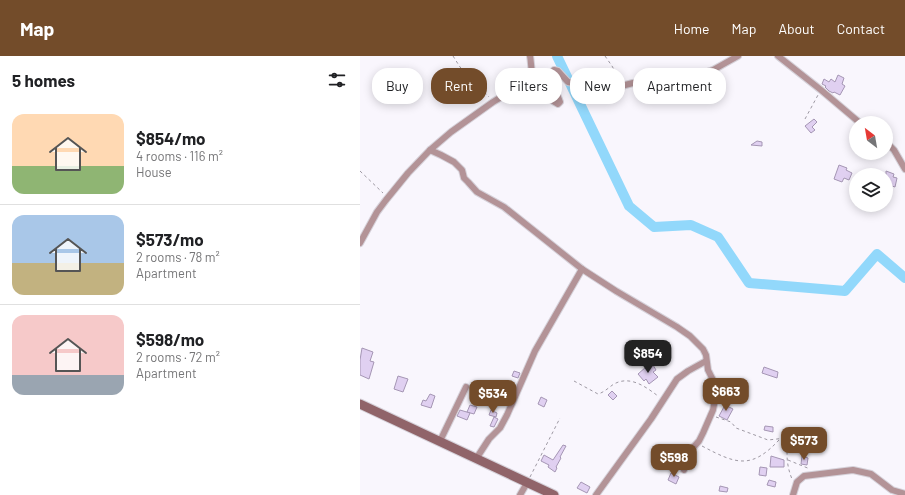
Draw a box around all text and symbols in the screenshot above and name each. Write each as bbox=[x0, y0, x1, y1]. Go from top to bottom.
text: Map bbox=[20, 17, 54, 40]
text: Home bbox=[674, 20, 710, 37]
text: Map bbox=[732, 20, 756, 37]
text: About bbox=[778, 20, 815, 37]
text: Contact bbox=[837, 20, 885, 37]
chip: Buy bbox=[372, 68, 423, 104]
chip: Rent bbox=[431, 68, 487, 104]
chip: Filters bbox=[495, 68, 562, 104]
chip: New bbox=[570, 68, 625, 104]
chip: Apartment bbox=[633, 68, 726, 104]
icon: filters bbox=[326, 69, 348, 91]
text: 5 homes bbox=[12, 70, 75, 90]
north arrow bbox=[849, 116, 893, 160]
map controls bbox=[849, 116, 893, 212]
text: $854/mo bbox=[136, 128, 206, 148]
icon: home bbox=[44, 130, 92, 178]
text: 4 rooms · 116 m² bbox=[136, 148, 223, 164]
text: House bbox=[136, 164, 172, 180]
button: layers bbox=[849, 168, 893, 212]
text: $573/mo bbox=[136, 229, 204, 249]
icon: home bbox=[44, 231, 92, 279]
text: 2 rooms · 78 m² bbox=[136, 249, 220, 265]
text: Apartment bbox=[136, 265, 197, 281]
text: $598/mo bbox=[136, 329, 204, 349]
icon: home bbox=[44, 331, 92, 379]
pin: $854 bbox=[624, 340, 672, 374]
text: $854 bbox=[633, 345, 663, 361]
text: 2 rooms · 72 m² bbox=[136, 349, 220, 365]
text: Apartment bbox=[136, 365, 197, 381]
pin: $663 bbox=[702, 378, 750, 412]
pin: $534 bbox=[469, 380, 517, 414]
text: $663 bbox=[712, 383, 740, 399]
text: $534 bbox=[478, 385, 508, 401]
pin: $573 bbox=[780, 427, 828, 461]
text: $573 bbox=[790, 432, 818, 448]
pin: $598 bbox=[650, 444, 698, 478]
text: $598 bbox=[660, 449, 688, 465]

